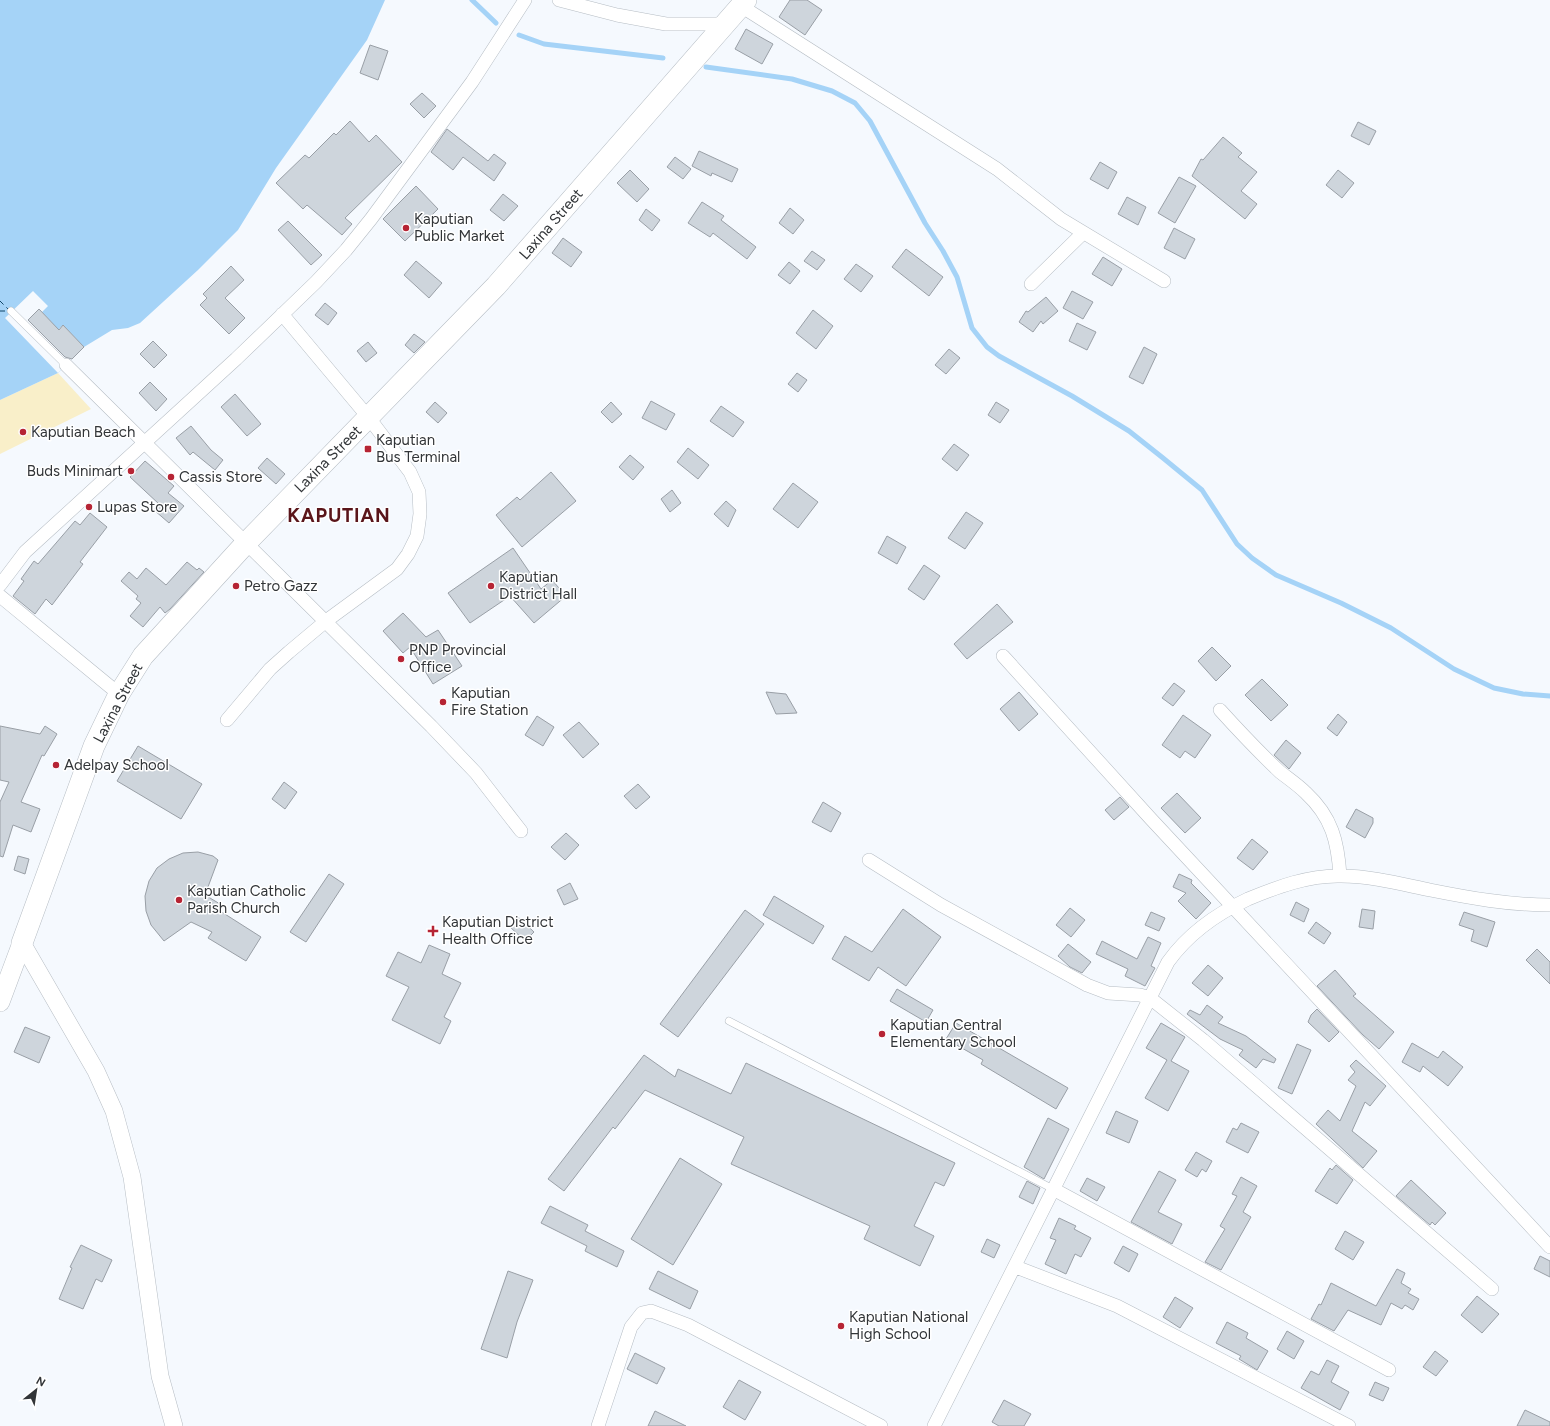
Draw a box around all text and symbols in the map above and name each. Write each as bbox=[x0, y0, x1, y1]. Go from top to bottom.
street label: Laxina Street bbox=[515, 185, 587, 263]
place label: Kaputian Public Market bbox=[414, 210, 505, 245]
marker: Kaputian Public Market bbox=[401, 223, 411, 233]
street label: Laxina Street bbox=[291, 421, 366, 496]
place label: Kaputian Beach bbox=[31, 423, 135, 441]
marker: Kaputian Beach bbox=[18, 427, 28, 437]
place label: Kaputian Bus Terminal bbox=[376, 431, 460, 466]
marker: Kaputian Bus Terminal bbox=[363, 444, 373, 454]
place label: Buds Minimart bbox=[27, 462, 123, 480]
marker: Buds Minimart bbox=[126, 466, 136, 476]
place label: Cassis Store bbox=[179, 468, 262, 486]
marker: Cassis Store bbox=[166, 472, 176, 482]
place label: Lupas Store bbox=[97, 498, 177, 516]
marker: Lupas Store bbox=[84, 502, 94, 512]
district label: KAPUTIAN bbox=[287, 504, 391, 527]
place label: Kaputian District Hall bbox=[499, 568, 577, 603]
place label: Petro Gazz bbox=[244, 577, 318, 595]
marker: Petro Gazz bbox=[231, 581, 241, 591]
marker: Kaputian District Hall bbox=[486, 581, 496, 591]
place label: PNP Provincial Office bbox=[409, 641, 506, 676]
marker: PNP Provincial Office bbox=[396, 654, 406, 664]
street label: Laxina Street bbox=[89, 660, 147, 746]
place label: Kaputian Fire Station bbox=[451, 684, 528, 719]
marker: Kaputian Fire Station bbox=[438, 697, 448, 707]
place label: Adelpay School bbox=[64, 756, 169, 774]
marker: Adelpay School bbox=[51, 760, 61, 770]
place label: Kaputian Catholic Parish Church bbox=[187, 882, 306, 917]
marker: Kaputian Catholic Parish Church bbox=[174, 895, 184, 905]
place label: Kaputian District Health Office bbox=[442, 913, 554, 948]
marker: Kaputian District Health Office bbox=[427, 925, 439, 937]
place label: Kaputian Central Elementary School bbox=[890, 1016, 1016, 1051]
marker: Kaputian Central Elementary School bbox=[877, 1029, 887, 1039]
place label: Kaputian National High School bbox=[849, 1308, 968, 1343]
marker: Kaputian National High School bbox=[836, 1321, 846, 1331]
north arrow bbox=[16, 1370, 56, 1410]
text: N bbox=[34, 1374, 48, 1390]

